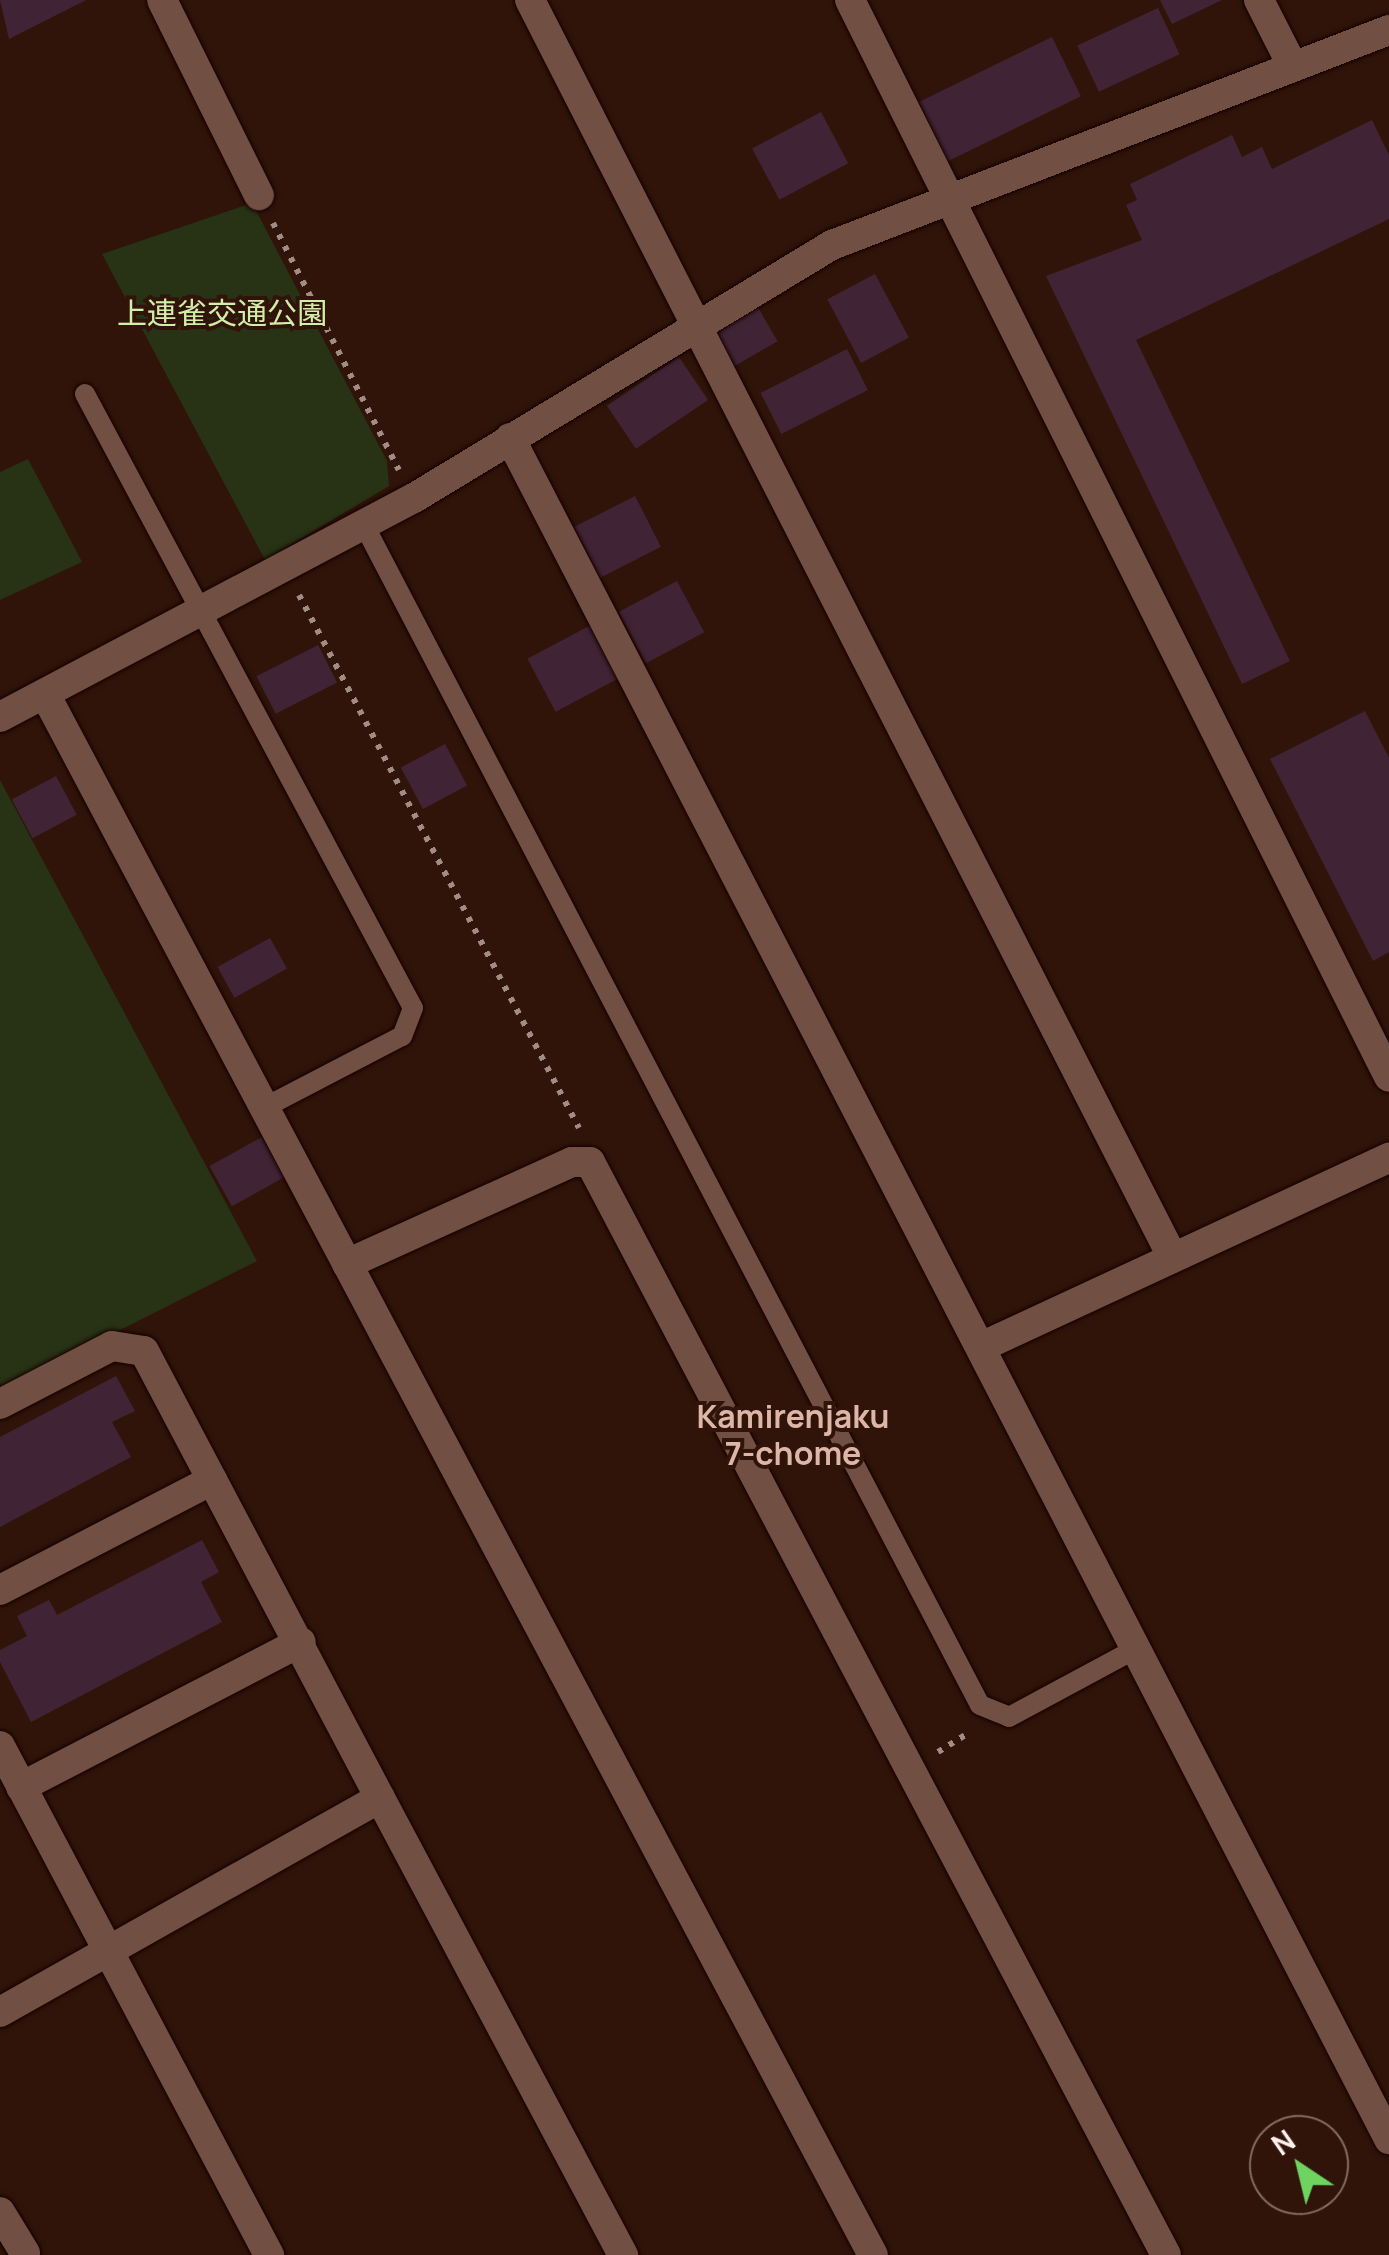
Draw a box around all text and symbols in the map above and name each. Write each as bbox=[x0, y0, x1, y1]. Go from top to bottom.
park label: 上連雀交通公園 bbox=[117, 295, 327, 331]
district label: Kamirenjaku 7-chome bbox=[696, 1398, 890, 1473]
north arrow bbox=[1249, 2115, 1349, 2215]
text: N bbox=[1264, 2121, 1302, 2163]

